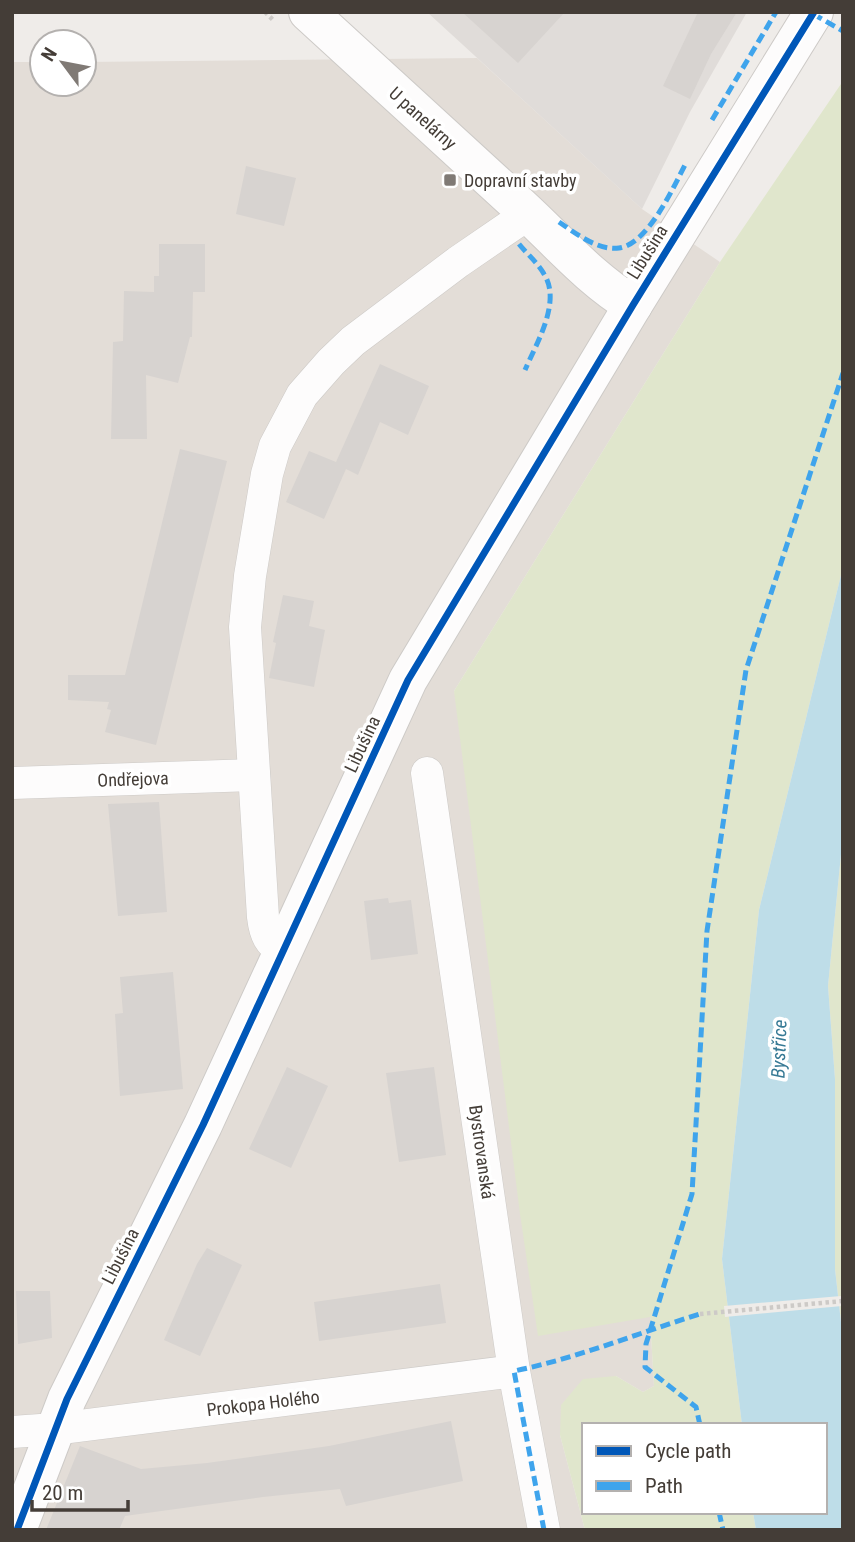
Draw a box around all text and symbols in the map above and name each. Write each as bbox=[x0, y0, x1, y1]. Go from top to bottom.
north arrow bbox=[28, 28, 98, 98]
text: N bbox=[36, 43, 62, 65]
street label: U panelárny bbox=[385, 82, 461, 154]
place label: Dopravní stavby bbox=[464, 170, 577, 191]
marker: Dopravní stavby bbox=[442, 172, 458, 188]
street label: Libušina bbox=[622, 221, 672, 283]
street label: Libušina bbox=[340, 712, 384, 776]
street label: Ondřejova bbox=[97, 767, 169, 791]
water label: Bystřice bbox=[766, 1019, 792, 1079]
street label: Bystrovanská bbox=[465, 1104, 499, 1200]
street label: Libušina bbox=[97, 1225, 143, 1287]
street label: Prokopa Holého bbox=[205, 1386, 321, 1420]
legend bbox=[582, 1423, 827, 1514]
text: Cycle path bbox=[645, 1439, 731, 1463]
scale bar bbox=[32, 1468, 128, 1512]
text: Path bbox=[645, 1474, 683, 1498]
text: 20 m bbox=[42, 1481, 83, 1505]

